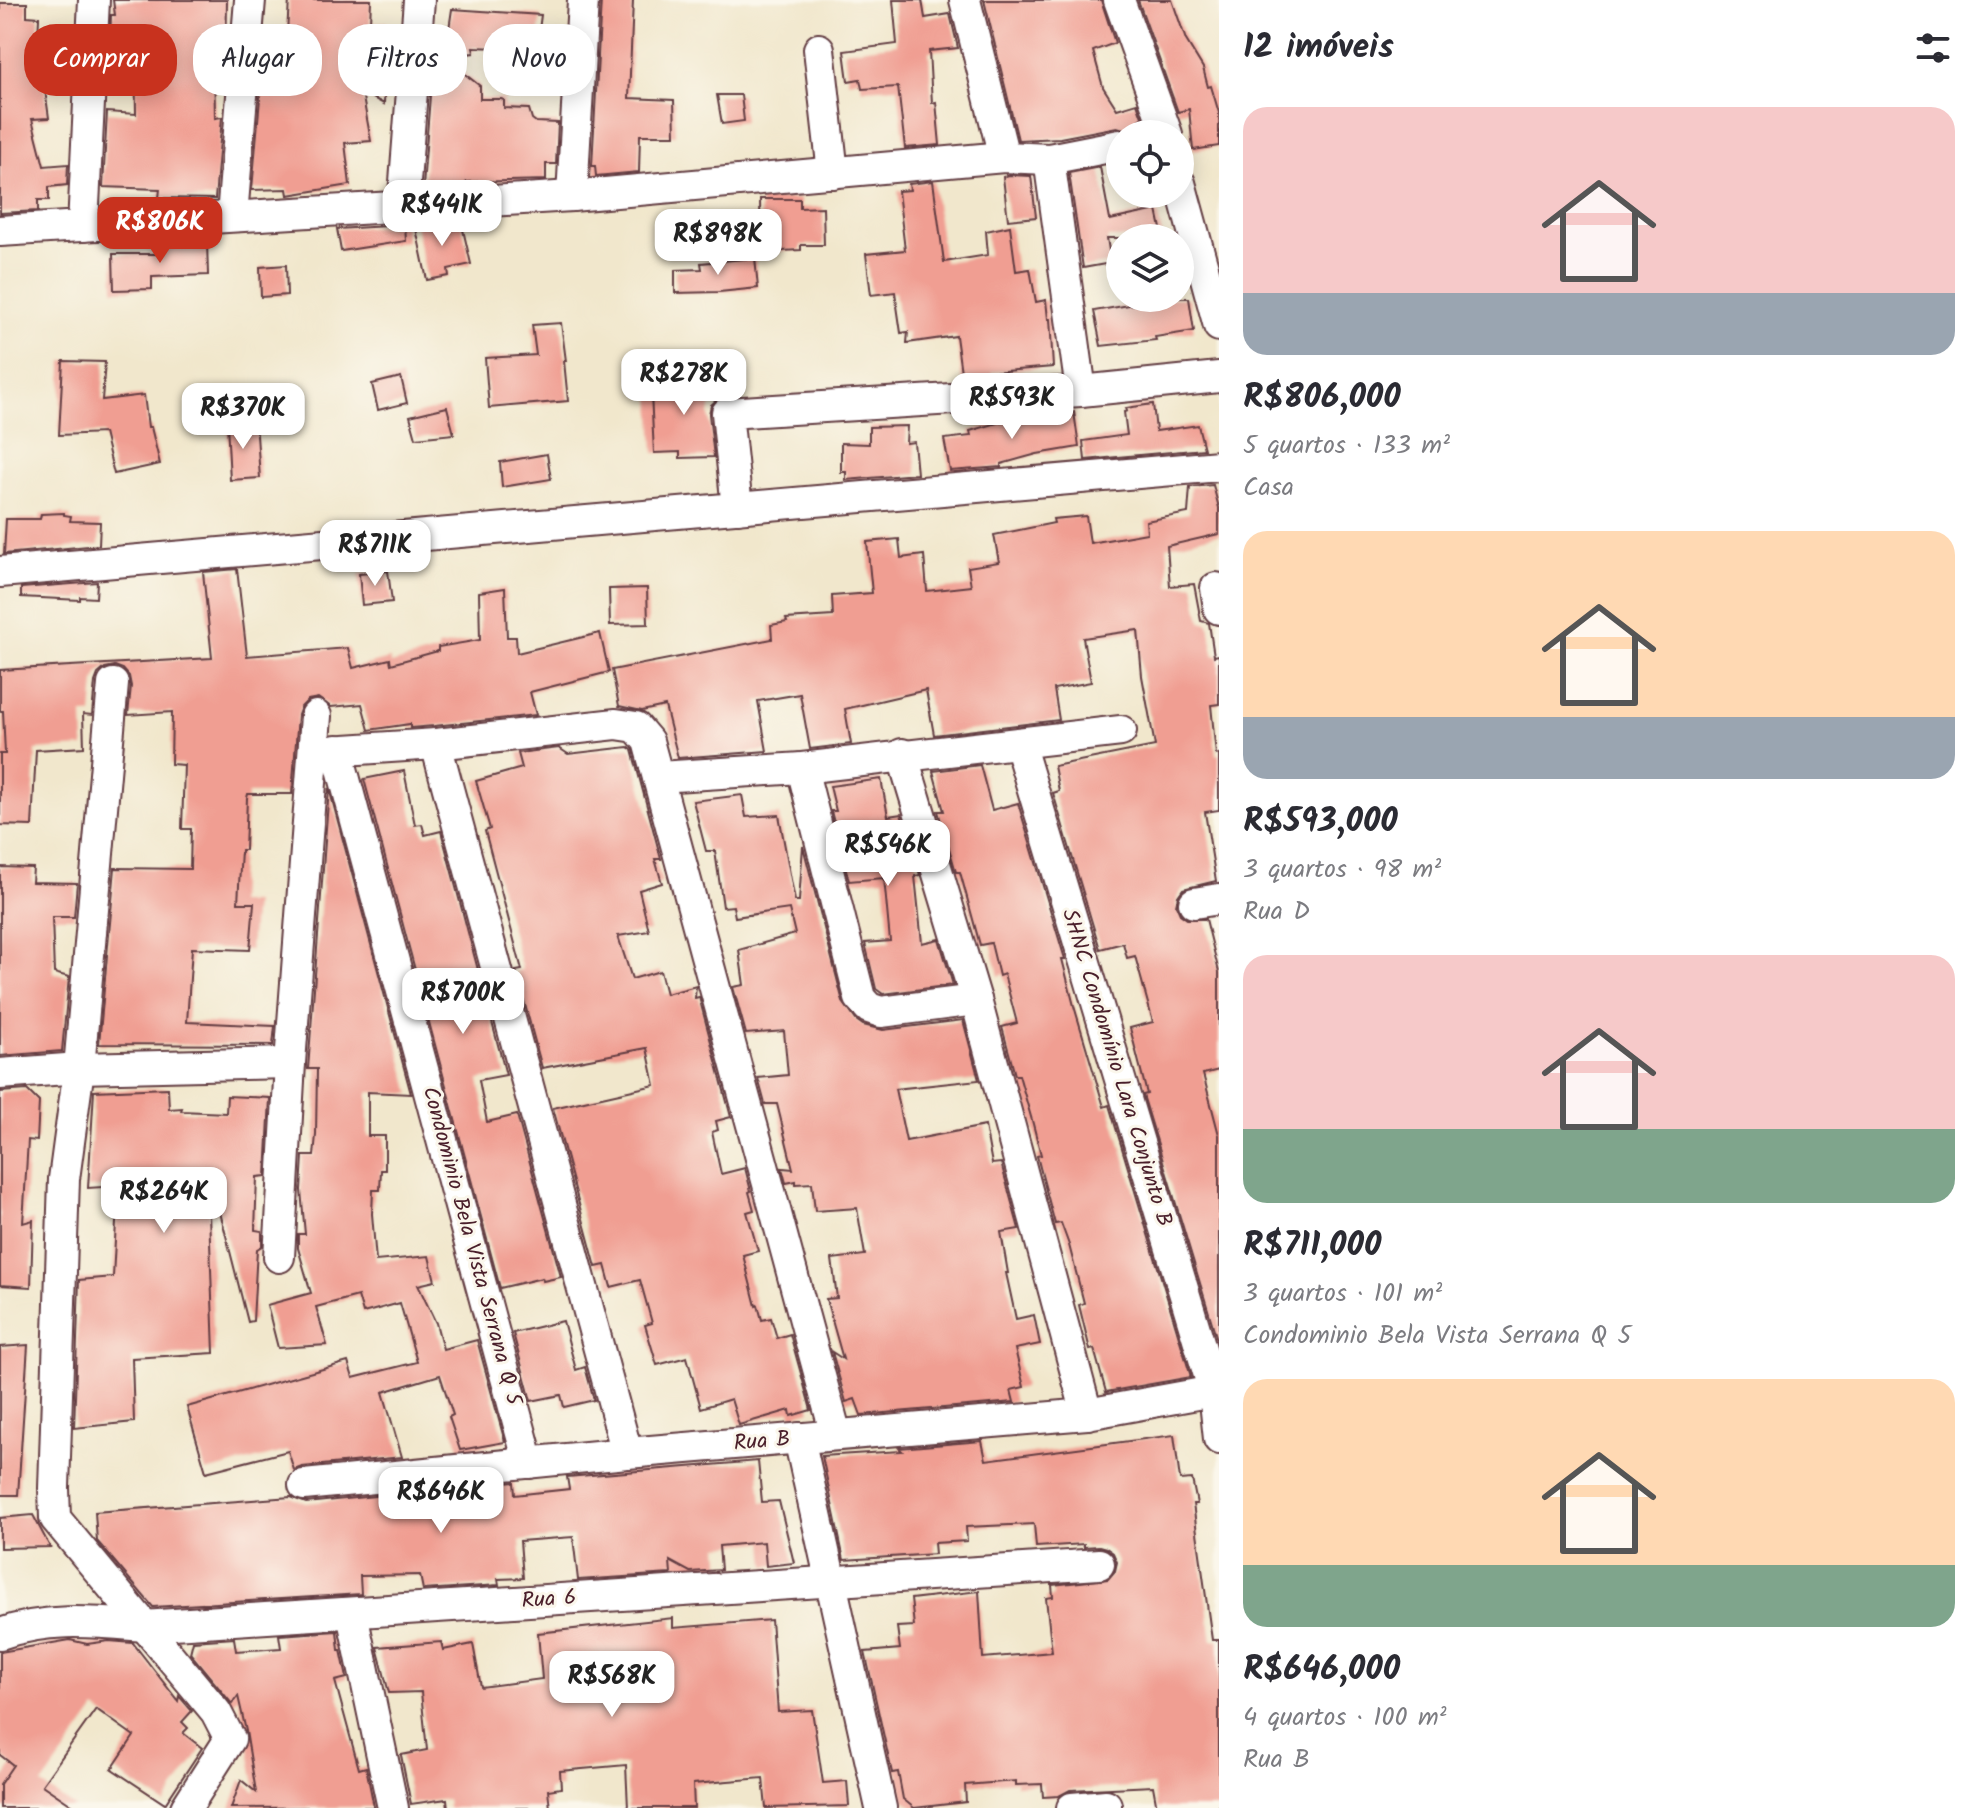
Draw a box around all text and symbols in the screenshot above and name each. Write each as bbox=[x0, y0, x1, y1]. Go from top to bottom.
text: 12 imóveis bbox=[1243, 21, 1394, 75]
chip: Comprar bbox=[24, 24, 177, 96]
chip: Alugar bbox=[193, 24, 322, 96]
chip: Filtros bbox=[338, 24, 467, 96]
chip: Novo bbox=[483, 24, 595, 96]
icon: filters bbox=[1911, 26, 1955, 70]
map controls bbox=[1106, 120, 1194, 312]
button: locate bbox=[1106, 120, 1194, 208]
icon: home bbox=[1527, 159, 1671, 303]
pin: R$441K bbox=[377, 180, 507, 248]
text: R$441K bbox=[401, 185, 483, 227]
pin: R$806K bbox=[95, 197, 225, 265]
text: R$806K bbox=[115, 202, 205, 244]
pin: R$898K bbox=[653, 209, 783, 277]
text: R$898K bbox=[673, 214, 763, 256]
button: layers bbox=[1106, 224, 1194, 312]
pin: R$278K bbox=[619, 349, 749, 417]
text: R$278K bbox=[639, 354, 729, 396]
text: R$806,000 bbox=[1243, 371, 1401, 425]
pin: R$593K bbox=[947, 373, 1077, 441]
text: R$593K bbox=[968, 378, 1056, 420]
pin: R$370K bbox=[178, 383, 308, 451]
text: R$370K bbox=[200, 388, 286, 430]
text: 5 quartos · 133 m² bbox=[1243, 425, 1450, 467]
text: Casa bbox=[1243, 467, 1294, 509]
pin: R$711K bbox=[310, 520, 440, 588]
text: R$711K bbox=[338, 525, 412, 567]
icon: home bbox=[1527, 583, 1671, 727]
text: R$593,000 bbox=[1243, 795, 1398, 849]
pin: R$546K bbox=[823, 820, 953, 888]
text: R$546K bbox=[844, 825, 932, 867]
text: 3 quartos · 98 m² bbox=[1243, 849, 1441, 891]
text: Rua D bbox=[1243, 891, 1310, 933]
street label: SHNC Condomínio Lara Conjunto B bbox=[1051, 905, 1181, 1231]
pin: R$700K bbox=[398, 968, 528, 1036]
text: R$700K bbox=[420, 973, 506, 1015]
icon: home bbox=[1527, 1007, 1671, 1151]
street label: Condominio Bela Vista Serrana Q 5 bbox=[412, 1083, 531, 1410]
pin: R$264K bbox=[99, 1167, 229, 1235]
text: R$264K bbox=[119, 1172, 209, 1214]
text: R$711,000 bbox=[1243, 1219, 1381, 1273]
text: 3 quartos · 101 m² bbox=[1243, 1273, 1442, 1315]
text: Condominio Bela Vista Serrana Q 5 bbox=[1243, 1315, 1632, 1357]
street label: Rua B bbox=[732, 1422, 792, 1462]
icon: home bbox=[1527, 1431, 1671, 1575]
pin: R$646K bbox=[376, 1467, 506, 1535]
text: R$646K bbox=[396, 1472, 486, 1514]
street label: Rua 6 bbox=[520, 1581, 578, 1619]
text: R$646,000 bbox=[1243, 1643, 1400, 1697]
pin: R$568K bbox=[547, 1651, 677, 1719]
text: R$568K bbox=[567, 1656, 657, 1698]
text: 4 quartos · 100 m² bbox=[1243, 1697, 1447, 1739]
text: Rua B bbox=[1243, 1739, 1310, 1781]

